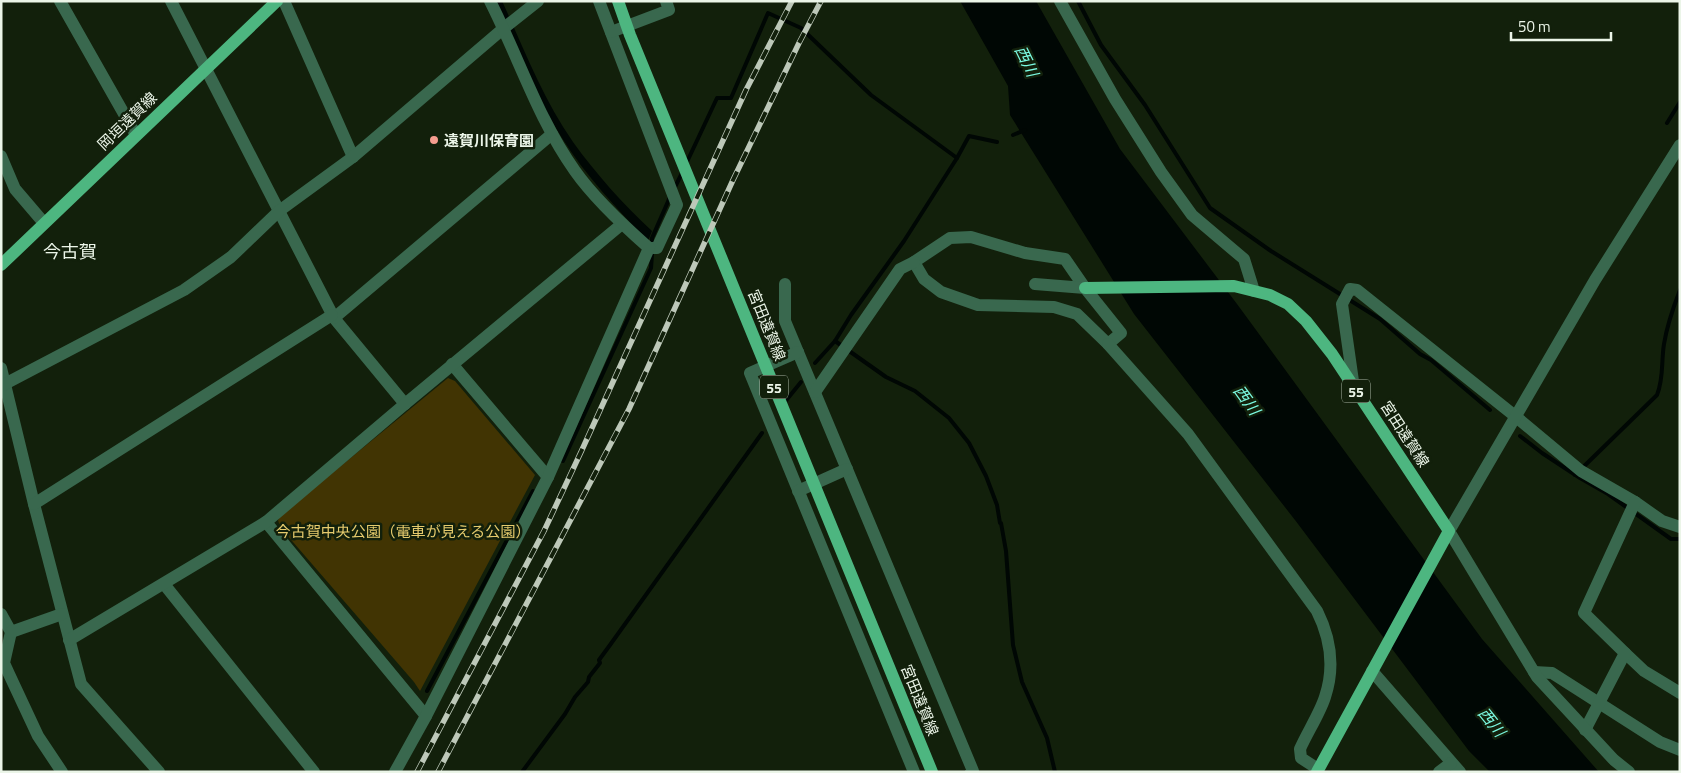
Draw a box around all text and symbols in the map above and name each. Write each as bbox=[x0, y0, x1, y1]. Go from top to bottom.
scale bar bbox=[1511, 10, 1611, 42]
text: 50 m bbox=[1518, 15, 1551, 38]
water label: 西川 bbox=[1009, 41, 1046, 82]
street label: 岡垣遠賀線 bbox=[92, 87, 162, 155]
place label: 遠賀川保育園 bbox=[444, 129, 534, 152]
marker: 遠賀川保育園 bbox=[428, 134, 440, 146]
district label: 今古賀 bbox=[43, 238, 97, 265]
street label: 宮田遠賀線 bbox=[742, 286, 792, 364]
road number: 55 bbox=[760, 376, 788, 398]
water label: 西川 bbox=[1228, 380, 1267, 422]
road number: 55 bbox=[1342, 380, 1370, 402]
street label: 宮田遠賀線 bbox=[1375, 396, 1435, 472]
park label: 今古賀中央公園（電車が見える公園） bbox=[276, 520, 530, 543]
street label: 宮田遠賀線 bbox=[895, 661, 945, 739]
water label: 西川 bbox=[1473, 702, 1513, 744]

